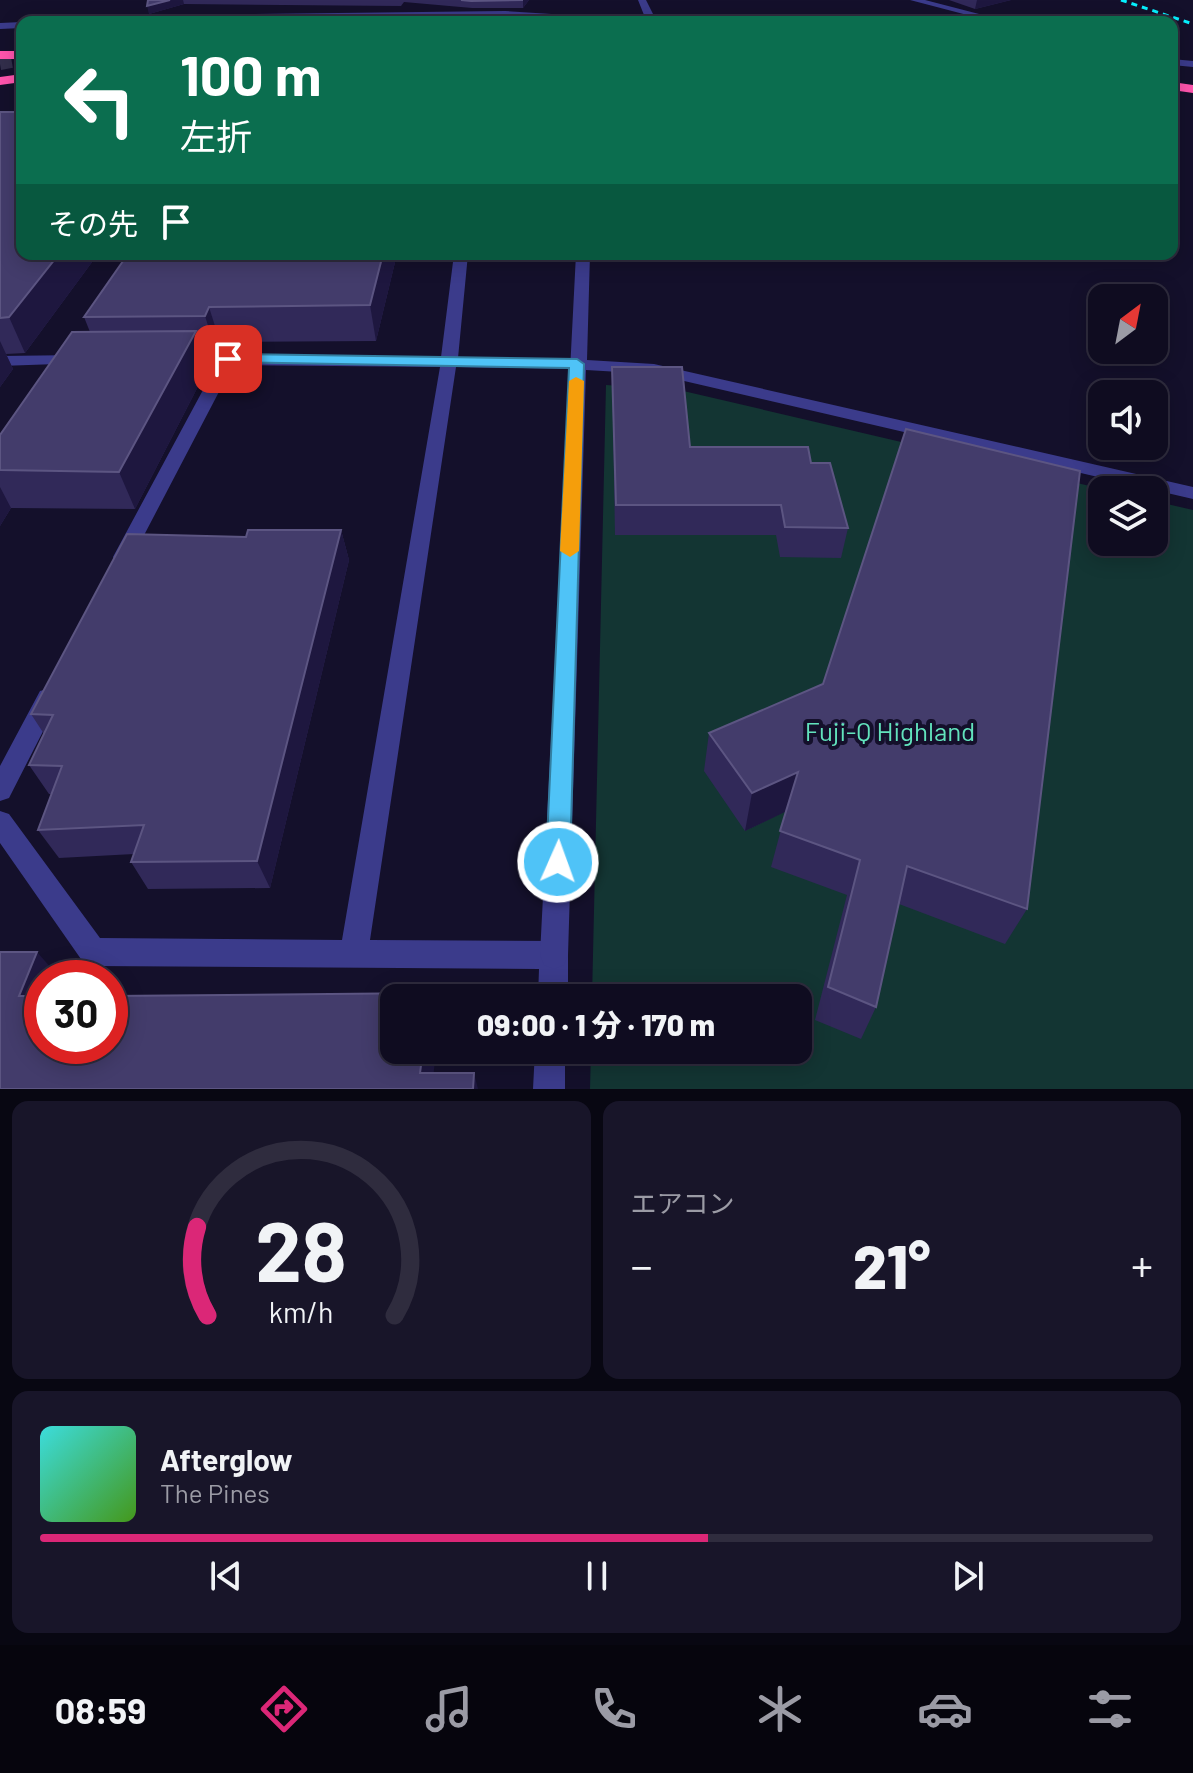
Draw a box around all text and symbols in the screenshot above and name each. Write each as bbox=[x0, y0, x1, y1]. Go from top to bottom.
text: 100 m bbox=[180, 40, 322, 107]
icon: left bbox=[48, 48, 152, 152]
text: 左折 bbox=[180, 114, 252, 157]
icon: arrive bbox=[154, 200, 198, 244]
text: その先 bbox=[48, 205, 138, 241]
north arrow bbox=[1088, 284, 1168, 364]
map controls bbox=[1088, 284, 1168, 556]
pin bbox=[194, 325, 262, 393]
icon: arrive bbox=[206, 337, 250, 381]
button: sound bbox=[1088, 380, 1168, 460]
button: layers bbox=[1088, 476, 1168, 556]
park label: Fuji-Q Highland bbox=[805, 715, 975, 746]
position arrow bbox=[516, 820, 600, 904]
speed limit sign: 30 bbox=[24, 960, 128, 1064]
text: 09:00 · 1 分 · 170 m bbox=[477, 1006, 715, 1042]
text: エアコン bbox=[631, 1187, 735, 1218]
text: 28 bbox=[255, 1199, 347, 1299]
text: 21° bbox=[853, 1229, 931, 1301]
text: − bbox=[631, 1238, 653, 1291]
text: + bbox=[1131, 1238, 1153, 1291]
text: km/h bbox=[269, 1294, 334, 1329]
text: Afterglow bbox=[160, 1441, 293, 1477]
text: The Pines bbox=[160, 1477, 270, 1508]
icon: previous bbox=[204, 1554, 248, 1598]
icon: pause bbox=[575, 1554, 619, 1598]
icon: next bbox=[946, 1554, 990, 1598]
icon: directions bbox=[256, 1681, 312, 1737]
icon: music bbox=[421, 1681, 477, 1737]
icon: phone bbox=[586, 1681, 642, 1737]
icon: climate bbox=[752, 1681, 808, 1737]
icon: car bbox=[917, 1681, 973, 1737]
icon: filters bbox=[1082, 1681, 1138, 1737]
text: 08:59 bbox=[55, 1688, 146, 1731]

